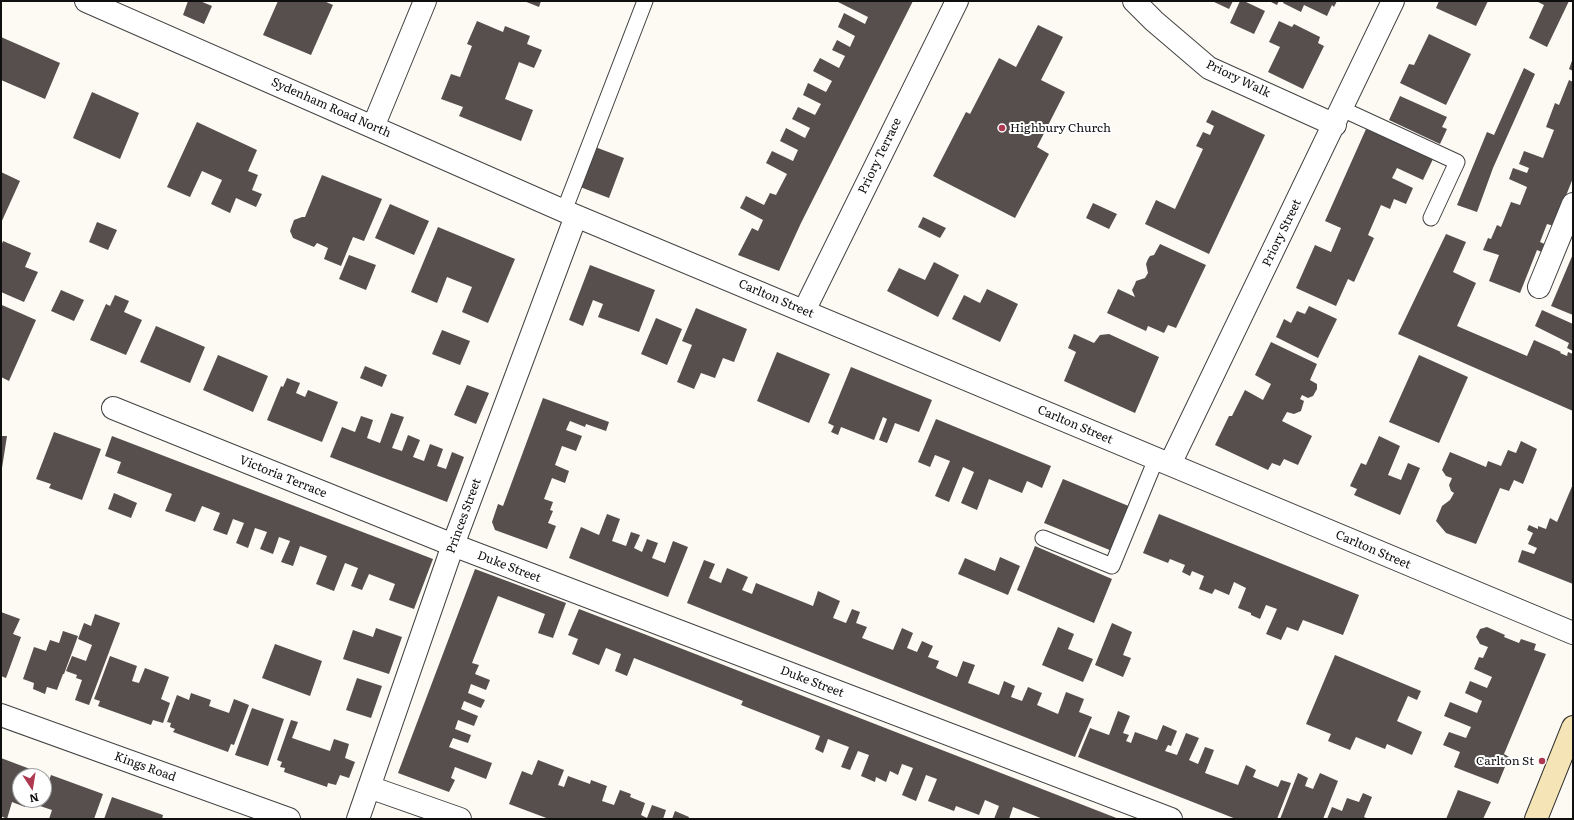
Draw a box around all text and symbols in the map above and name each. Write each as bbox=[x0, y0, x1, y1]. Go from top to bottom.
street label: Priory Walk bbox=[1204, 57, 1272, 101]
street label: Sydenham Road North bbox=[269, 75, 393, 141]
street label: Priory Terrace bbox=[855, 116, 905, 196]
place label: Highbury Church bbox=[1010, 121, 1111, 135]
marker: Highbury Church bbox=[997, 123, 1007, 133]
street label: Priory Street bbox=[1260, 197, 1304, 269]
street label: Carlton Street bbox=[736, 277, 816, 321]
street label: Carlton Street bbox=[1035, 403, 1115, 447]
street label: Victoria Terrace bbox=[237, 453, 329, 501]
street label: Princes Street bbox=[444, 476, 484, 556]
street label: Carlton Street bbox=[1333, 528, 1413, 572]
street label: Duke Street bbox=[475, 548, 543, 586]
street label: Duke Street bbox=[778, 663, 846, 701]
street label: Kings Road bbox=[112, 749, 178, 785]
place label: Carlton St bbox=[1476, 754, 1534, 768]
marker: Carlton St bbox=[1537, 756, 1547, 766]
north arrow bbox=[12, 768, 52, 808]
text: N bbox=[28, 790, 40, 808]

